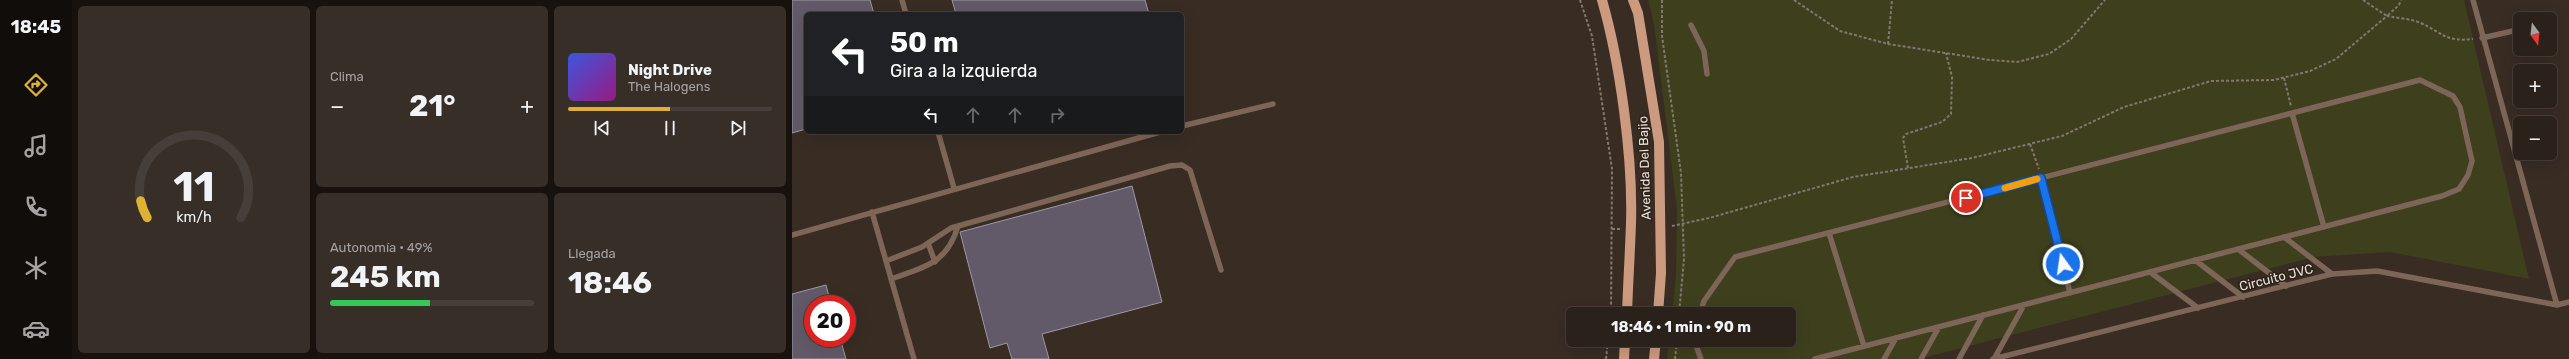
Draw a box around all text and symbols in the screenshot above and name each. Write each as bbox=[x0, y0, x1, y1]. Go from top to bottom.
north arrow bbox=[2513, 12, 2557, 56]
map controls bbox=[2513, 12, 2557, 160]
text: 18:45 bbox=[11, 16, 61, 38]
text: 50 m bbox=[890, 26, 959, 59]
icon: left bbox=[824, 28, 876, 80]
text: Gira a la izquierda bbox=[890, 60, 1037, 82]
text: Night Drive bbox=[628, 61, 712, 79]
button: + bbox=[2513, 64, 2557, 108]
text: Clima bbox=[330, 69, 364, 84]
icon: directions bbox=[22, 71, 50, 99]
text: The Halogens bbox=[628, 79, 710, 94]
text: 21° bbox=[409, 88, 456, 124]
text: − bbox=[330, 93, 344, 120]
text: + bbox=[520, 93, 534, 120]
icon: left bbox=[920, 104, 942, 126]
icon: ahead bbox=[962, 104, 984, 126]
icon: ahead bbox=[1004, 104, 1026, 126]
icon: right bbox=[1046, 104, 1068, 126]
street label: Avenida Del Bajio bbox=[1635, 116, 1654, 220]
button: − bbox=[2513, 116, 2557, 160]
icon: previous bbox=[591, 117, 613, 139]
icon: pause bbox=[659, 117, 681, 139]
icon: next bbox=[727, 117, 749, 139]
icon: music bbox=[22, 132, 50, 160]
text: 11 bbox=[173, 161, 215, 210]
pin bbox=[1949, 181, 1983, 215]
icon: arrive bbox=[1955, 187, 1977, 209]
icon: phone bbox=[22, 193, 50, 221]
text: km/h bbox=[176, 208, 212, 225]
text: Autonomía · 49% bbox=[330, 240, 432, 255]
position arrow bbox=[2042, 243, 2084, 285]
text: Llegada bbox=[568, 246, 616, 261]
icon: climate bbox=[22, 254, 50, 282]
text: 245 km bbox=[330, 259, 441, 295]
street label: Circuito JVC bbox=[2238, 261, 2315, 294]
text: 18:46 bbox=[568, 265, 652, 301]
speed limit sign: 20 bbox=[804, 295, 856, 347]
icon: car bbox=[22, 315, 50, 343]
text: 18:46 · 1 min · 90 m bbox=[1611, 318, 1751, 336]

